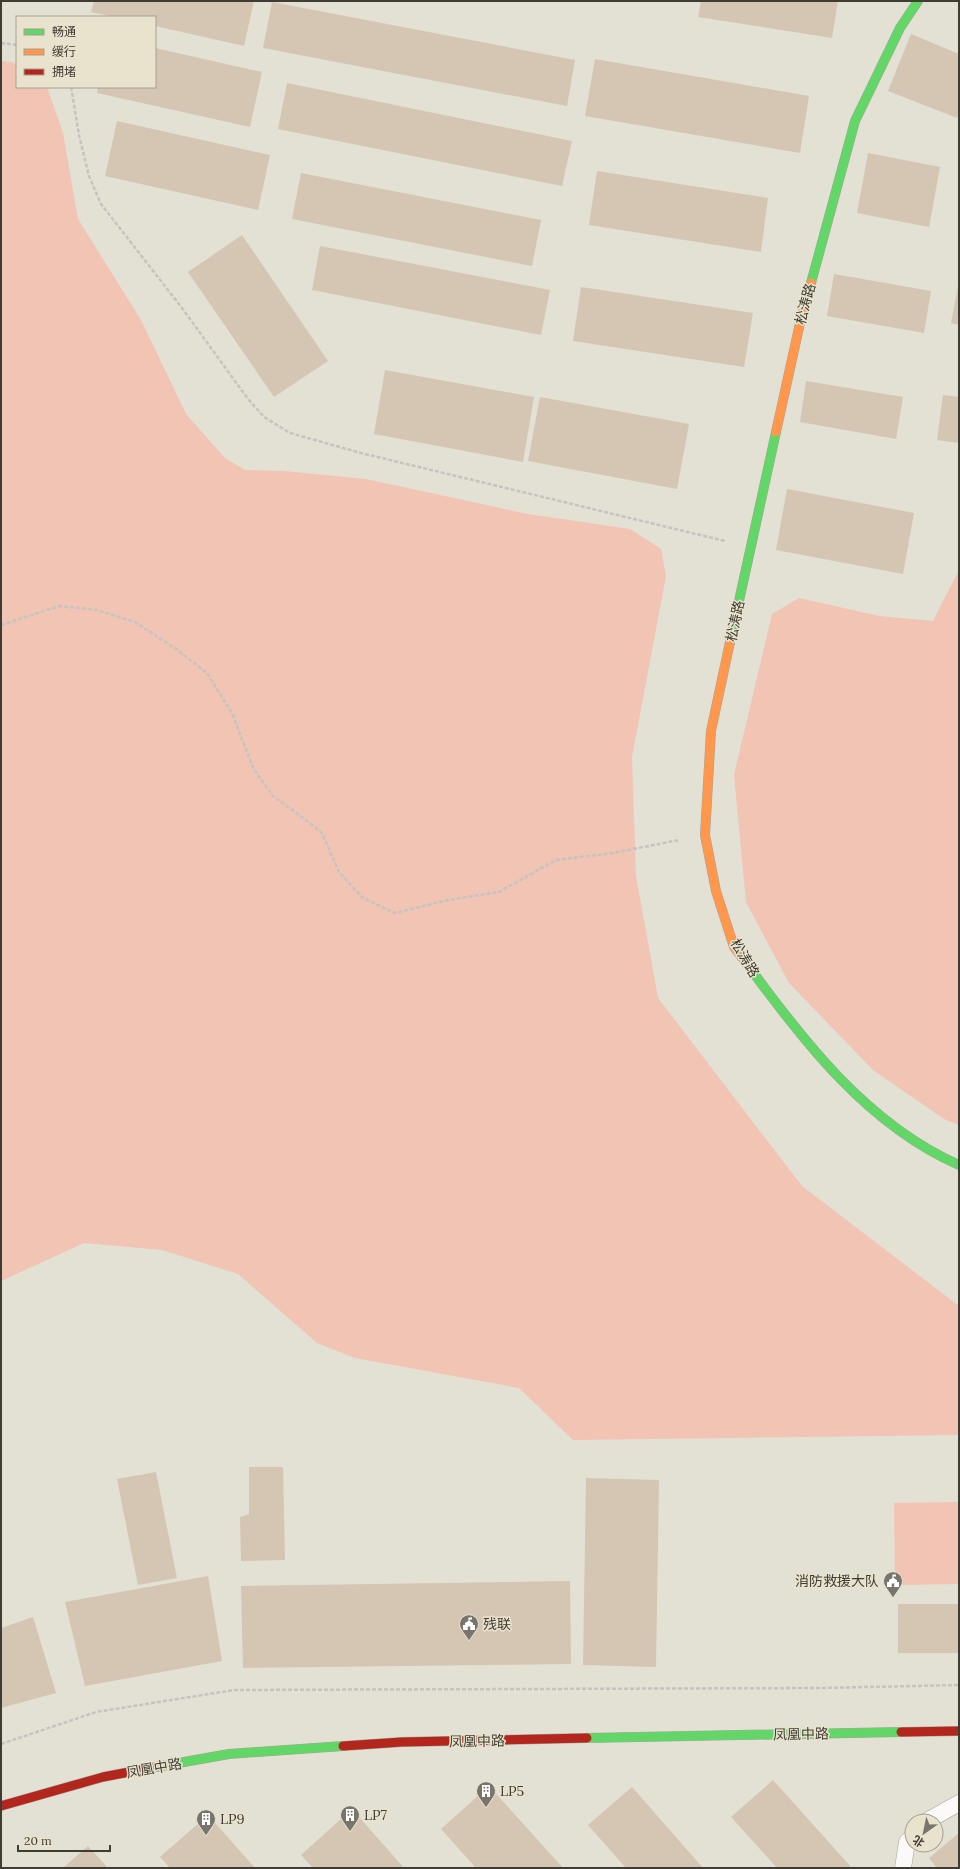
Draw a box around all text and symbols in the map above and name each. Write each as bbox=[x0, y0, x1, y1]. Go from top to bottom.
legend bbox=[16, 16, 156, 88]
text: 畅通 bbox=[52, 24, 76, 39]
text: 缓行 bbox=[52, 44, 76, 59]
text: 拥堵 bbox=[52, 64, 76, 79]
street label: 松涛路 bbox=[791, 281, 819, 327]
street label: 松涛路 bbox=[722, 599, 748, 643]
street label: 松涛路 bbox=[726, 935, 764, 981]
public building icon: 消防救援大队 bbox=[882, 1570, 904, 1598]
place label: 消防救援大队 bbox=[795, 1572, 879, 1590]
public building icon: 残联 bbox=[458, 1613, 480, 1641]
place label: 残联 bbox=[483, 1615, 511, 1633]
street label: 凤凰中路 bbox=[773, 1725, 829, 1743]
street label: 凤凰中路 bbox=[449, 1732, 505, 1750]
street label: 凤凰中路 bbox=[125, 1754, 183, 1782]
building icon: LP5 bbox=[475, 1780, 497, 1808]
place label: LP5 bbox=[500, 1782, 524, 1800]
building icon: LP7 bbox=[339, 1804, 361, 1832]
place label: LP7 bbox=[364, 1806, 388, 1824]
building icon: LP9 bbox=[195, 1808, 217, 1836]
place label: LP9 bbox=[220, 1810, 245, 1828]
north arrow bbox=[904, 1813, 944, 1853]
scale bar bbox=[18, 1827, 110, 1853]
text: 20 m bbox=[24, 1833, 52, 1848]
text: 北 bbox=[910, 1833, 927, 1850]

